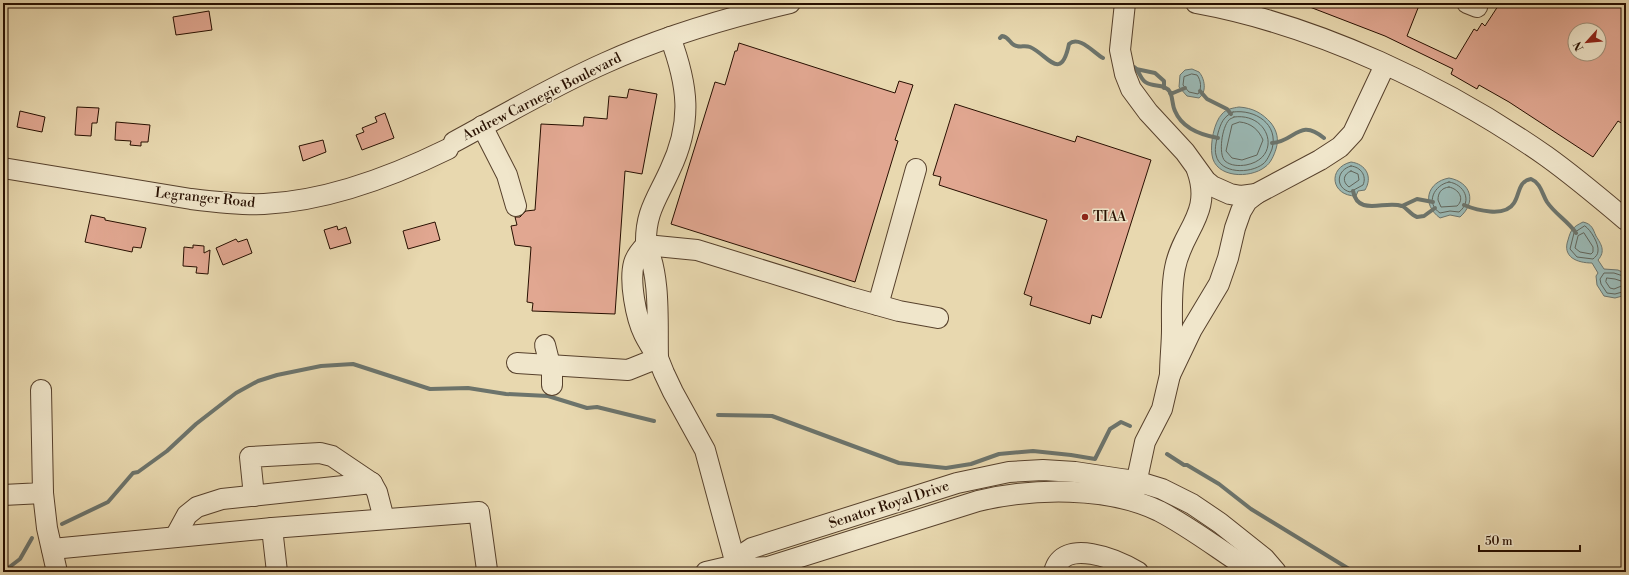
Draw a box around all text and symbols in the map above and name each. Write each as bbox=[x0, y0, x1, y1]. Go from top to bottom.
north arrow bbox=[1567, 22, 1607, 62]
text: N bbox=[1571, 39, 1587, 53]
street label: Andrew Carnegie Boulevard bbox=[458, 49, 625, 146]
street label: Legranger Road bbox=[154, 184, 256, 212]
place label: TIAA bbox=[1093, 208, 1127, 226]
marker: TIAA bbox=[1080, 212, 1090, 222]
street label: Senator Royal Drive bbox=[826, 477, 952, 533]
scale bar bbox=[1479, 527, 1580, 553]
text: 50 m bbox=[1485, 534, 1513, 549]

